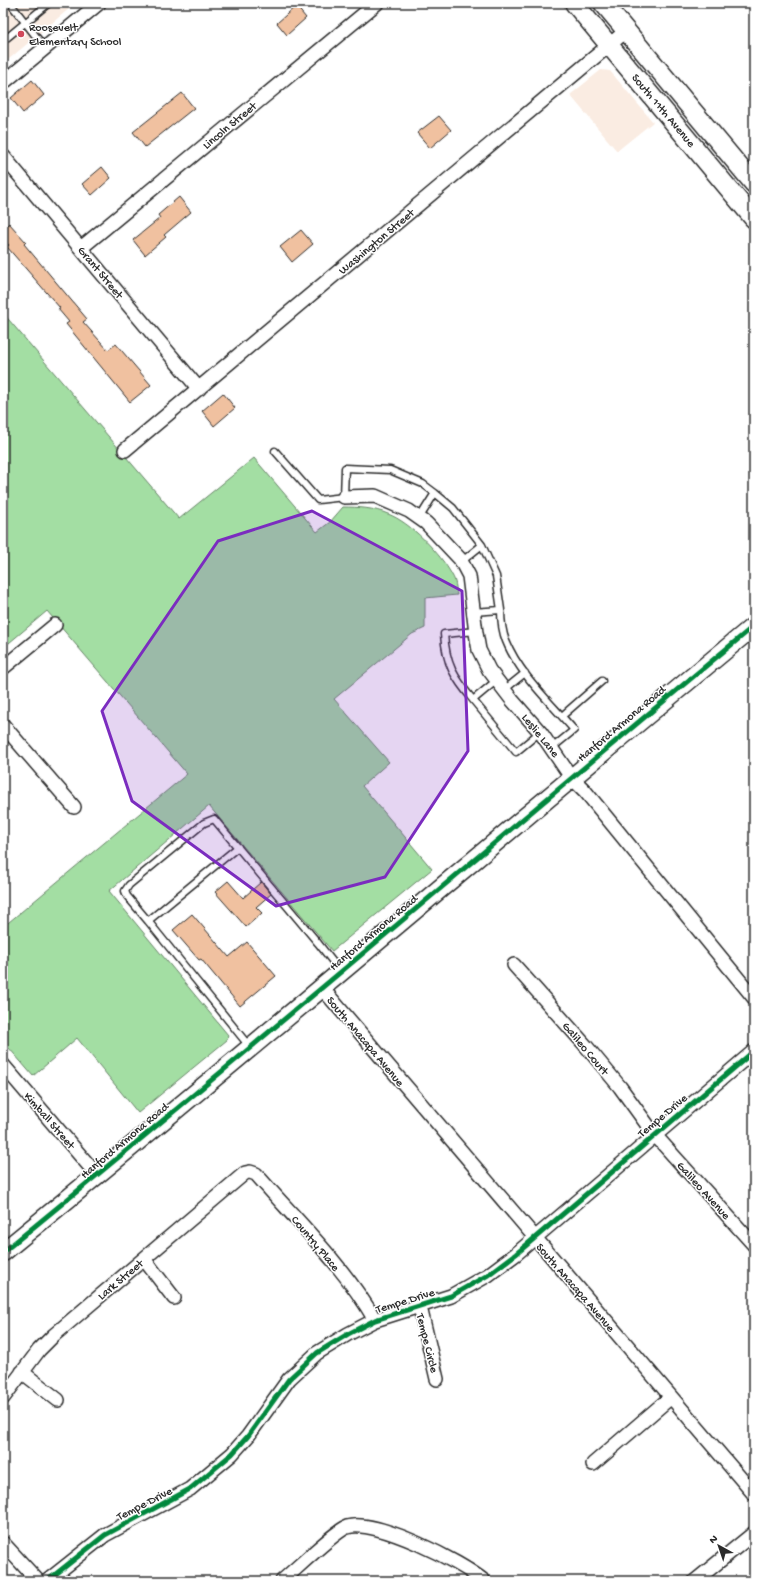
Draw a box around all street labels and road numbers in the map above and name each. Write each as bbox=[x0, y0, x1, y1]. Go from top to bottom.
street label: South 11th Avenue bbox=[628, 72, 698, 151]
street label: Lincoln Street bbox=[200, 99, 261, 153]
street label: Washington Street bbox=[337, 206, 419, 278]
street label: Grant Street bbox=[74, 244, 126, 303]
street label: Hanford Armona Road bbox=[575, 683, 670, 765]
street label: Leslie Lane bbox=[518, 712, 562, 762]
street label: Hanford Armona Road bbox=[327, 892, 422, 974]
street label: South Anacapa Avenue bbox=[323, 994, 407, 1091]
street label: Galileo Court bbox=[558, 1020, 611, 1079]
street label: Kimball Street bbox=[20, 1090, 78, 1153]
street label: Tempe Drive bbox=[635, 1091, 692, 1142]
street label: Hanford Armona Road bbox=[78, 1100, 173, 1182]
street label: Galileo Avenue bbox=[673, 1159, 733, 1224]
street label: Country Place bbox=[287, 1214, 342, 1276]
street label: South Anacapa Avenue bbox=[532, 1241, 617, 1336]
street label: Lark Street bbox=[96, 1257, 148, 1304]
street label: Tempe Drive bbox=[374, 1286, 437, 1318]
street label: Tempe Circle bbox=[412, 1311, 440, 1375]
street label: Tempe Drive bbox=[114, 1484, 176, 1525]

